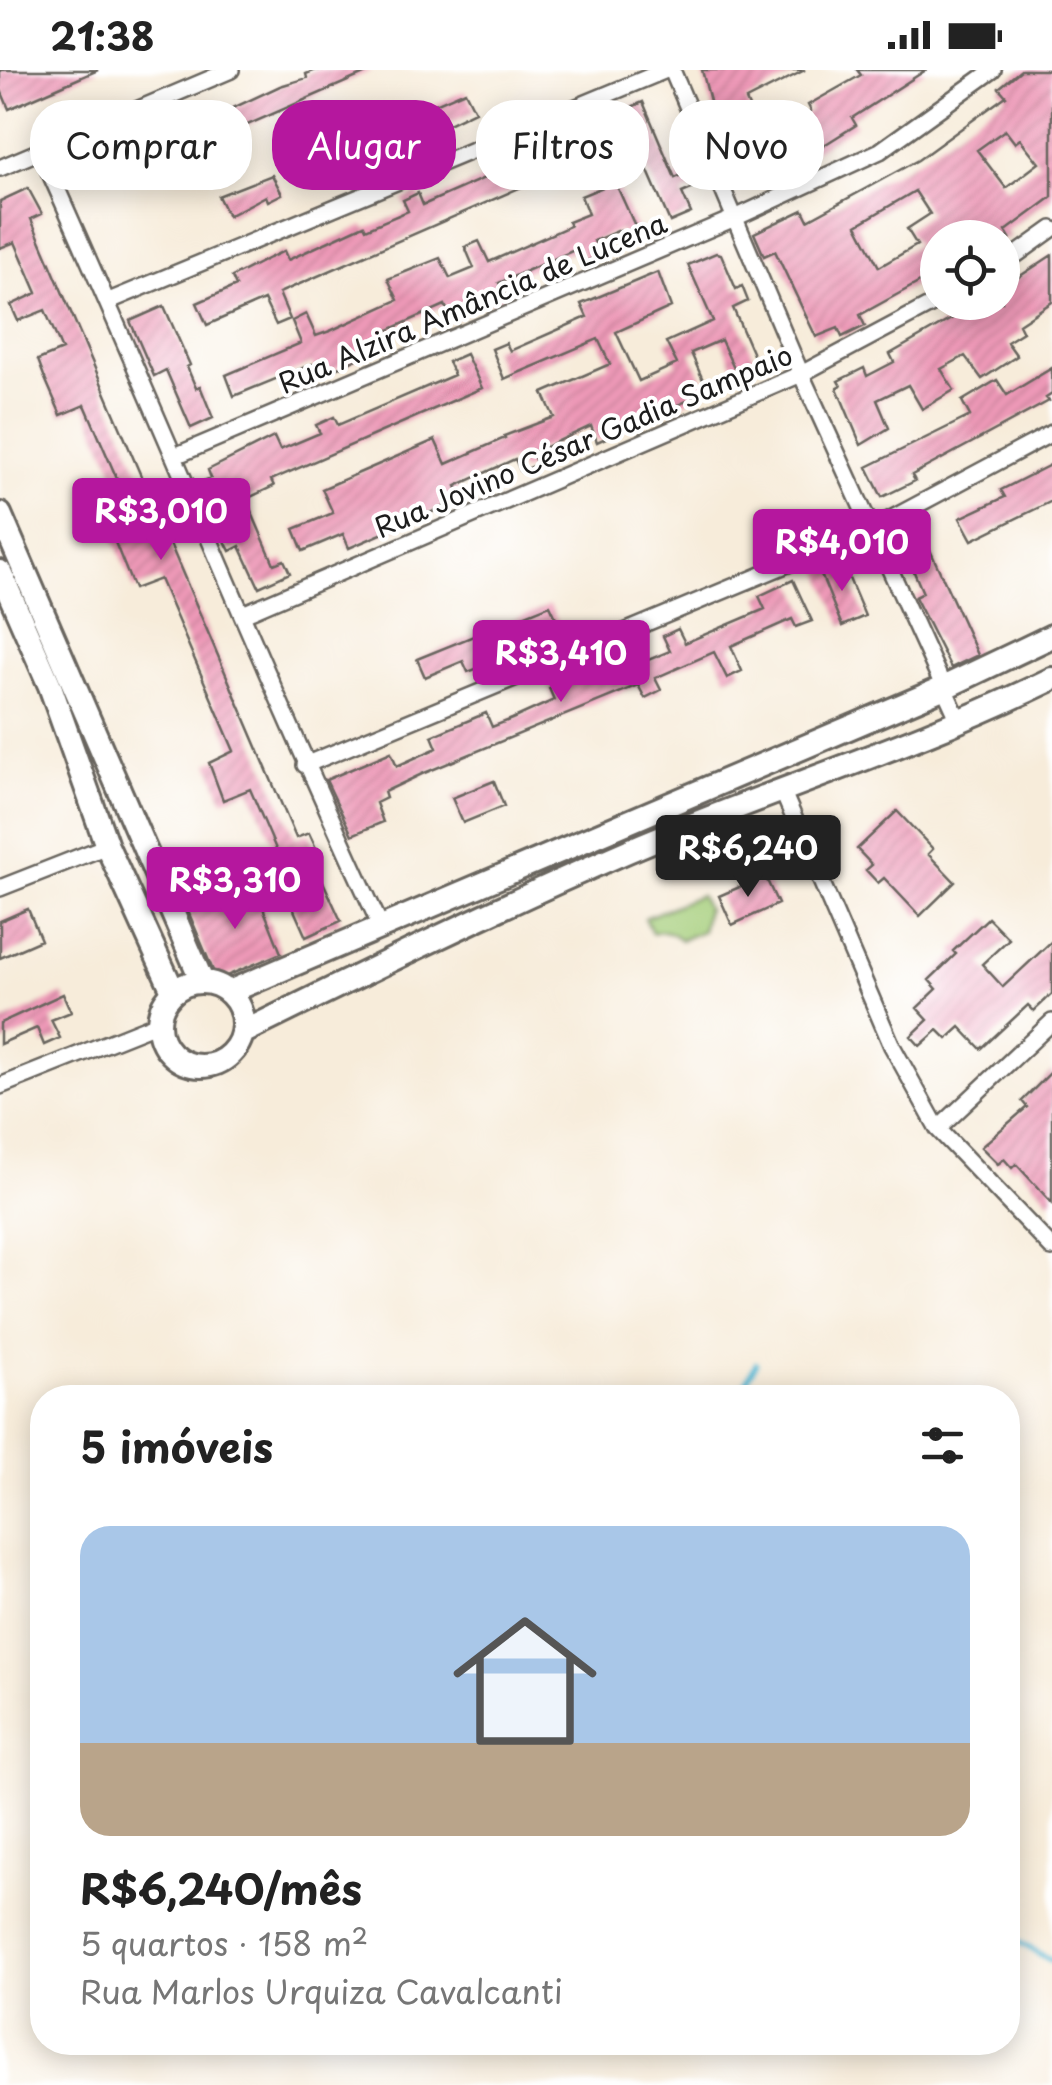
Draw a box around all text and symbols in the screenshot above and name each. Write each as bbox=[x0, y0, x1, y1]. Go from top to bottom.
text: 21:38 bbox=[50, 7, 155, 64]
chip: Comprar bbox=[30, 100, 252, 190]
chip: Alugar bbox=[272, 100, 456, 190]
chip: Filtros bbox=[476, 100, 649, 190]
chip: Novo bbox=[669, 100, 824, 190]
street label: Rua Alzira Amância de Lucena bbox=[271, 200, 673, 404]
map controls bbox=[920, 220, 1020, 320]
button: locate bbox=[920, 220, 1020, 320]
street label: Rua Jovino César Gadia Sampaio bbox=[367, 332, 799, 548]
pin: R$3,010 bbox=[69, 478, 253, 563]
text: R$3,010 bbox=[94, 486, 228, 534]
pin: R$4,010 bbox=[750, 509, 934, 594]
text: R$4,010 bbox=[775, 517, 909, 565]
pin: R$3,410 bbox=[469, 620, 653, 705]
text: R$3,410 bbox=[495, 628, 627, 676]
pin: R$6,240 bbox=[656, 815, 840, 900]
text: R$6,240 bbox=[678, 823, 818, 871]
pin: R$3,310 bbox=[143, 847, 327, 932]
text: R$3,310 bbox=[169, 855, 301, 903]
text: 5 imóveis bbox=[80, 1414, 273, 1477]
icon: filters bbox=[915, 1418, 970, 1473]
icon: home bbox=[435, 1591, 615, 1771]
text: R$6,240/mês bbox=[80, 1856, 362, 1919]
text: 5 quartos · 158 m² bbox=[80, 1919, 368, 1967]
text: Rua Marlos Urquiza Cavalcanti bbox=[80, 1967, 563, 2015]

